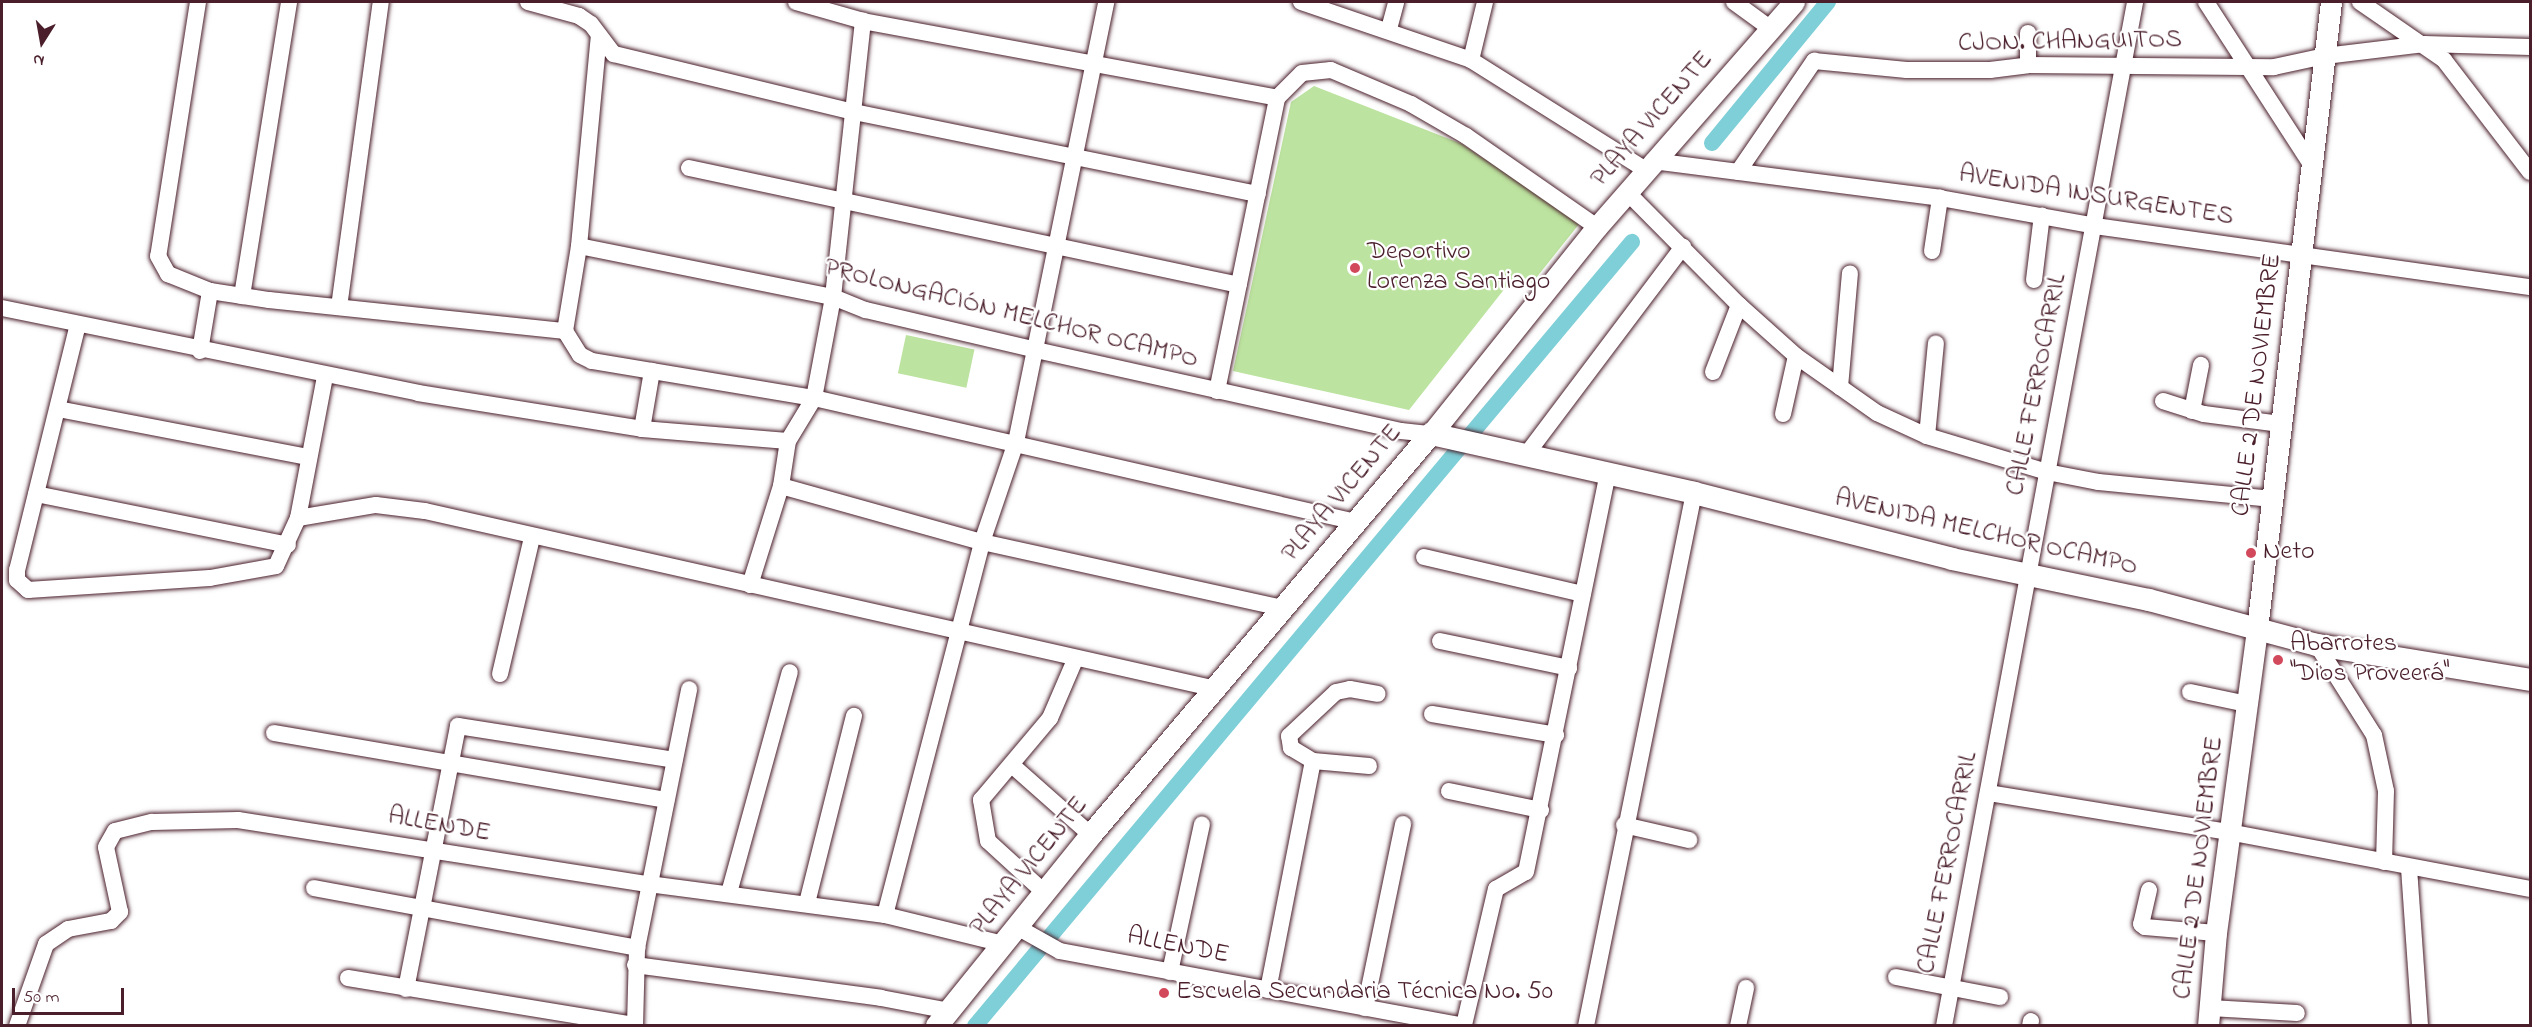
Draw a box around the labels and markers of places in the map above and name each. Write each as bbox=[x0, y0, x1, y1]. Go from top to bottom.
place label: Deportivo Lorenza Santiago bbox=[1367, 237, 1550, 298]
marker: Deportivo Lorenza Santiago bbox=[1348, 261, 1362, 275]
place label: Neto bbox=[2263, 537, 2314, 569]
marker: Neto bbox=[2244, 546, 2258, 560]
place label: Abarrotes "Dios Proveerá" bbox=[2290, 629, 2450, 690]
marker: Abarrotes "Dios Proveerá" bbox=[2271, 653, 2285, 667]
place label: Escuela Secundaria Técnica No. 50 bbox=[1176, 977, 1553, 1009]
marker: Escuela Secundaria Técnica No. 50 bbox=[1157, 986, 1171, 1000]

